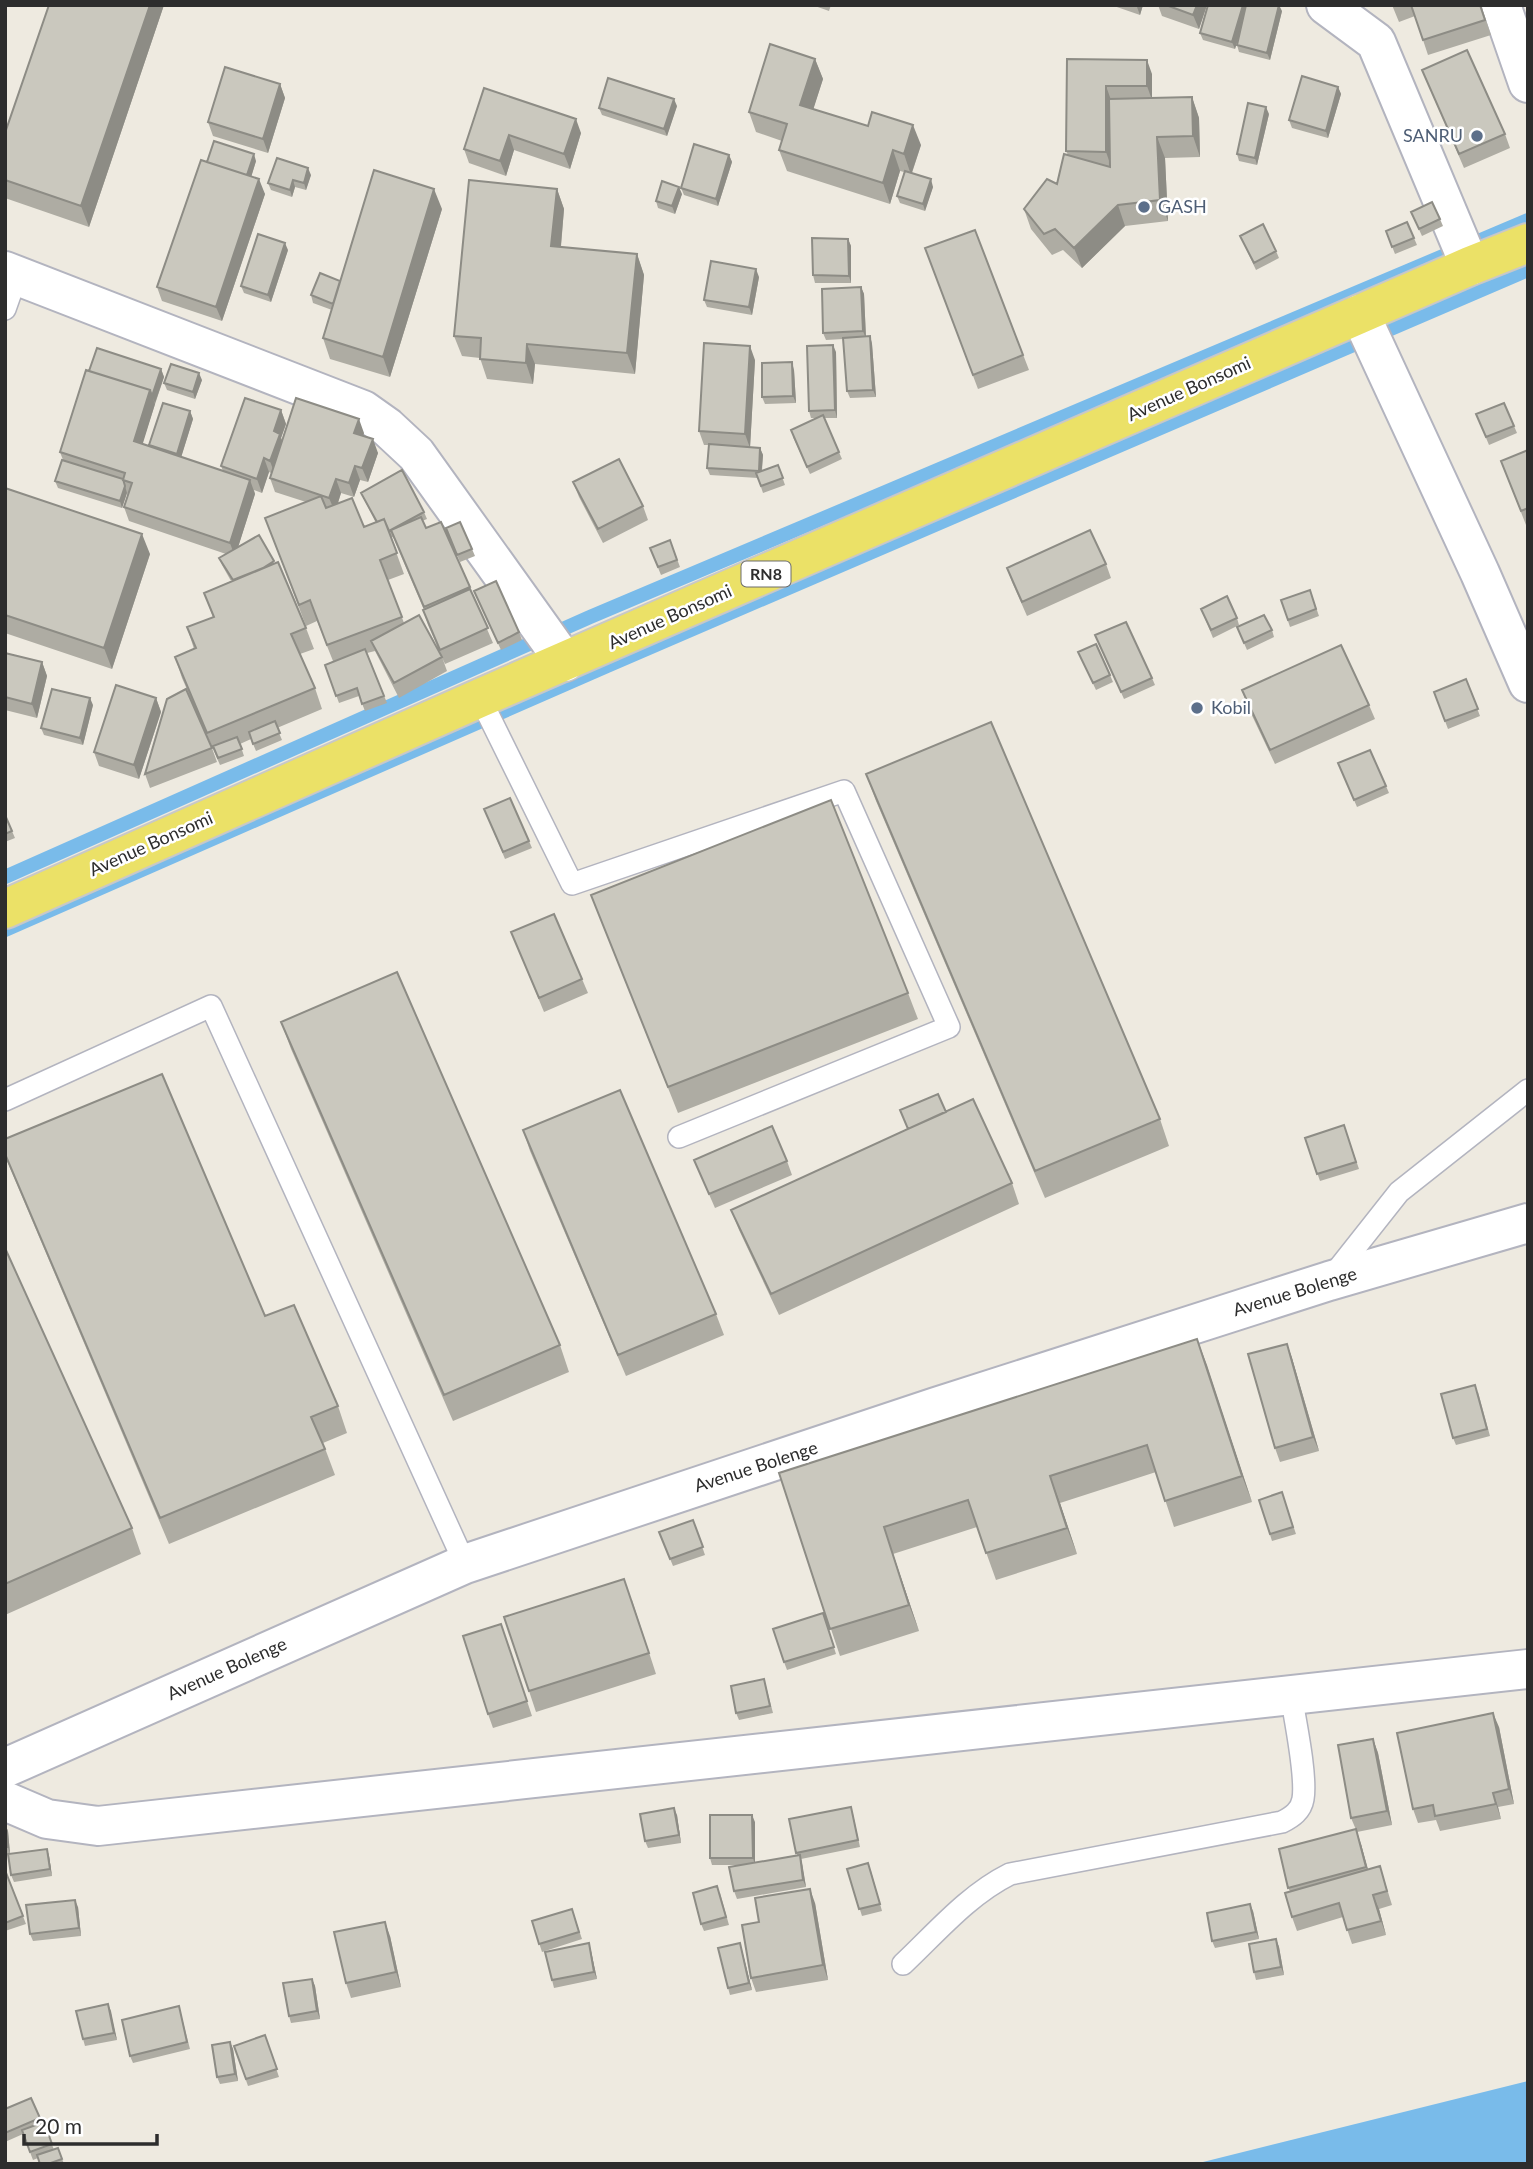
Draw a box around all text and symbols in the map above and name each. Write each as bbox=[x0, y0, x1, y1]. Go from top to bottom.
place label: SANRU bbox=[1403, 124, 1463, 146]
marker: SANRU bbox=[1469, 128, 1485, 144]
place label: GASH bbox=[1158, 195, 1207, 217]
marker: GASH bbox=[1136, 199, 1152, 215]
street label: Avenue Bonsomi bbox=[1123, 351, 1254, 425]
road number: RN8 bbox=[742, 562, 790, 586]
street label: Avenue Bonsomi bbox=[604, 579, 735, 653]
place label: Kobil bbox=[1211, 696, 1251, 718]
marker: Kobil bbox=[1189, 700, 1205, 716]
street label: Avenue Bonsomi bbox=[85, 806, 216, 880]
street label: Avenue Bolenge bbox=[1230, 1262, 1359, 1320]
street label: Avenue Bolenge bbox=[691, 1436, 820, 1496]
street label: Avenue Bolenge bbox=[163, 1632, 290, 1704]
scale bar bbox=[24, 2102, 158, 2146]
text: 20 m bbox=[35, 2113, 82, 2138]

